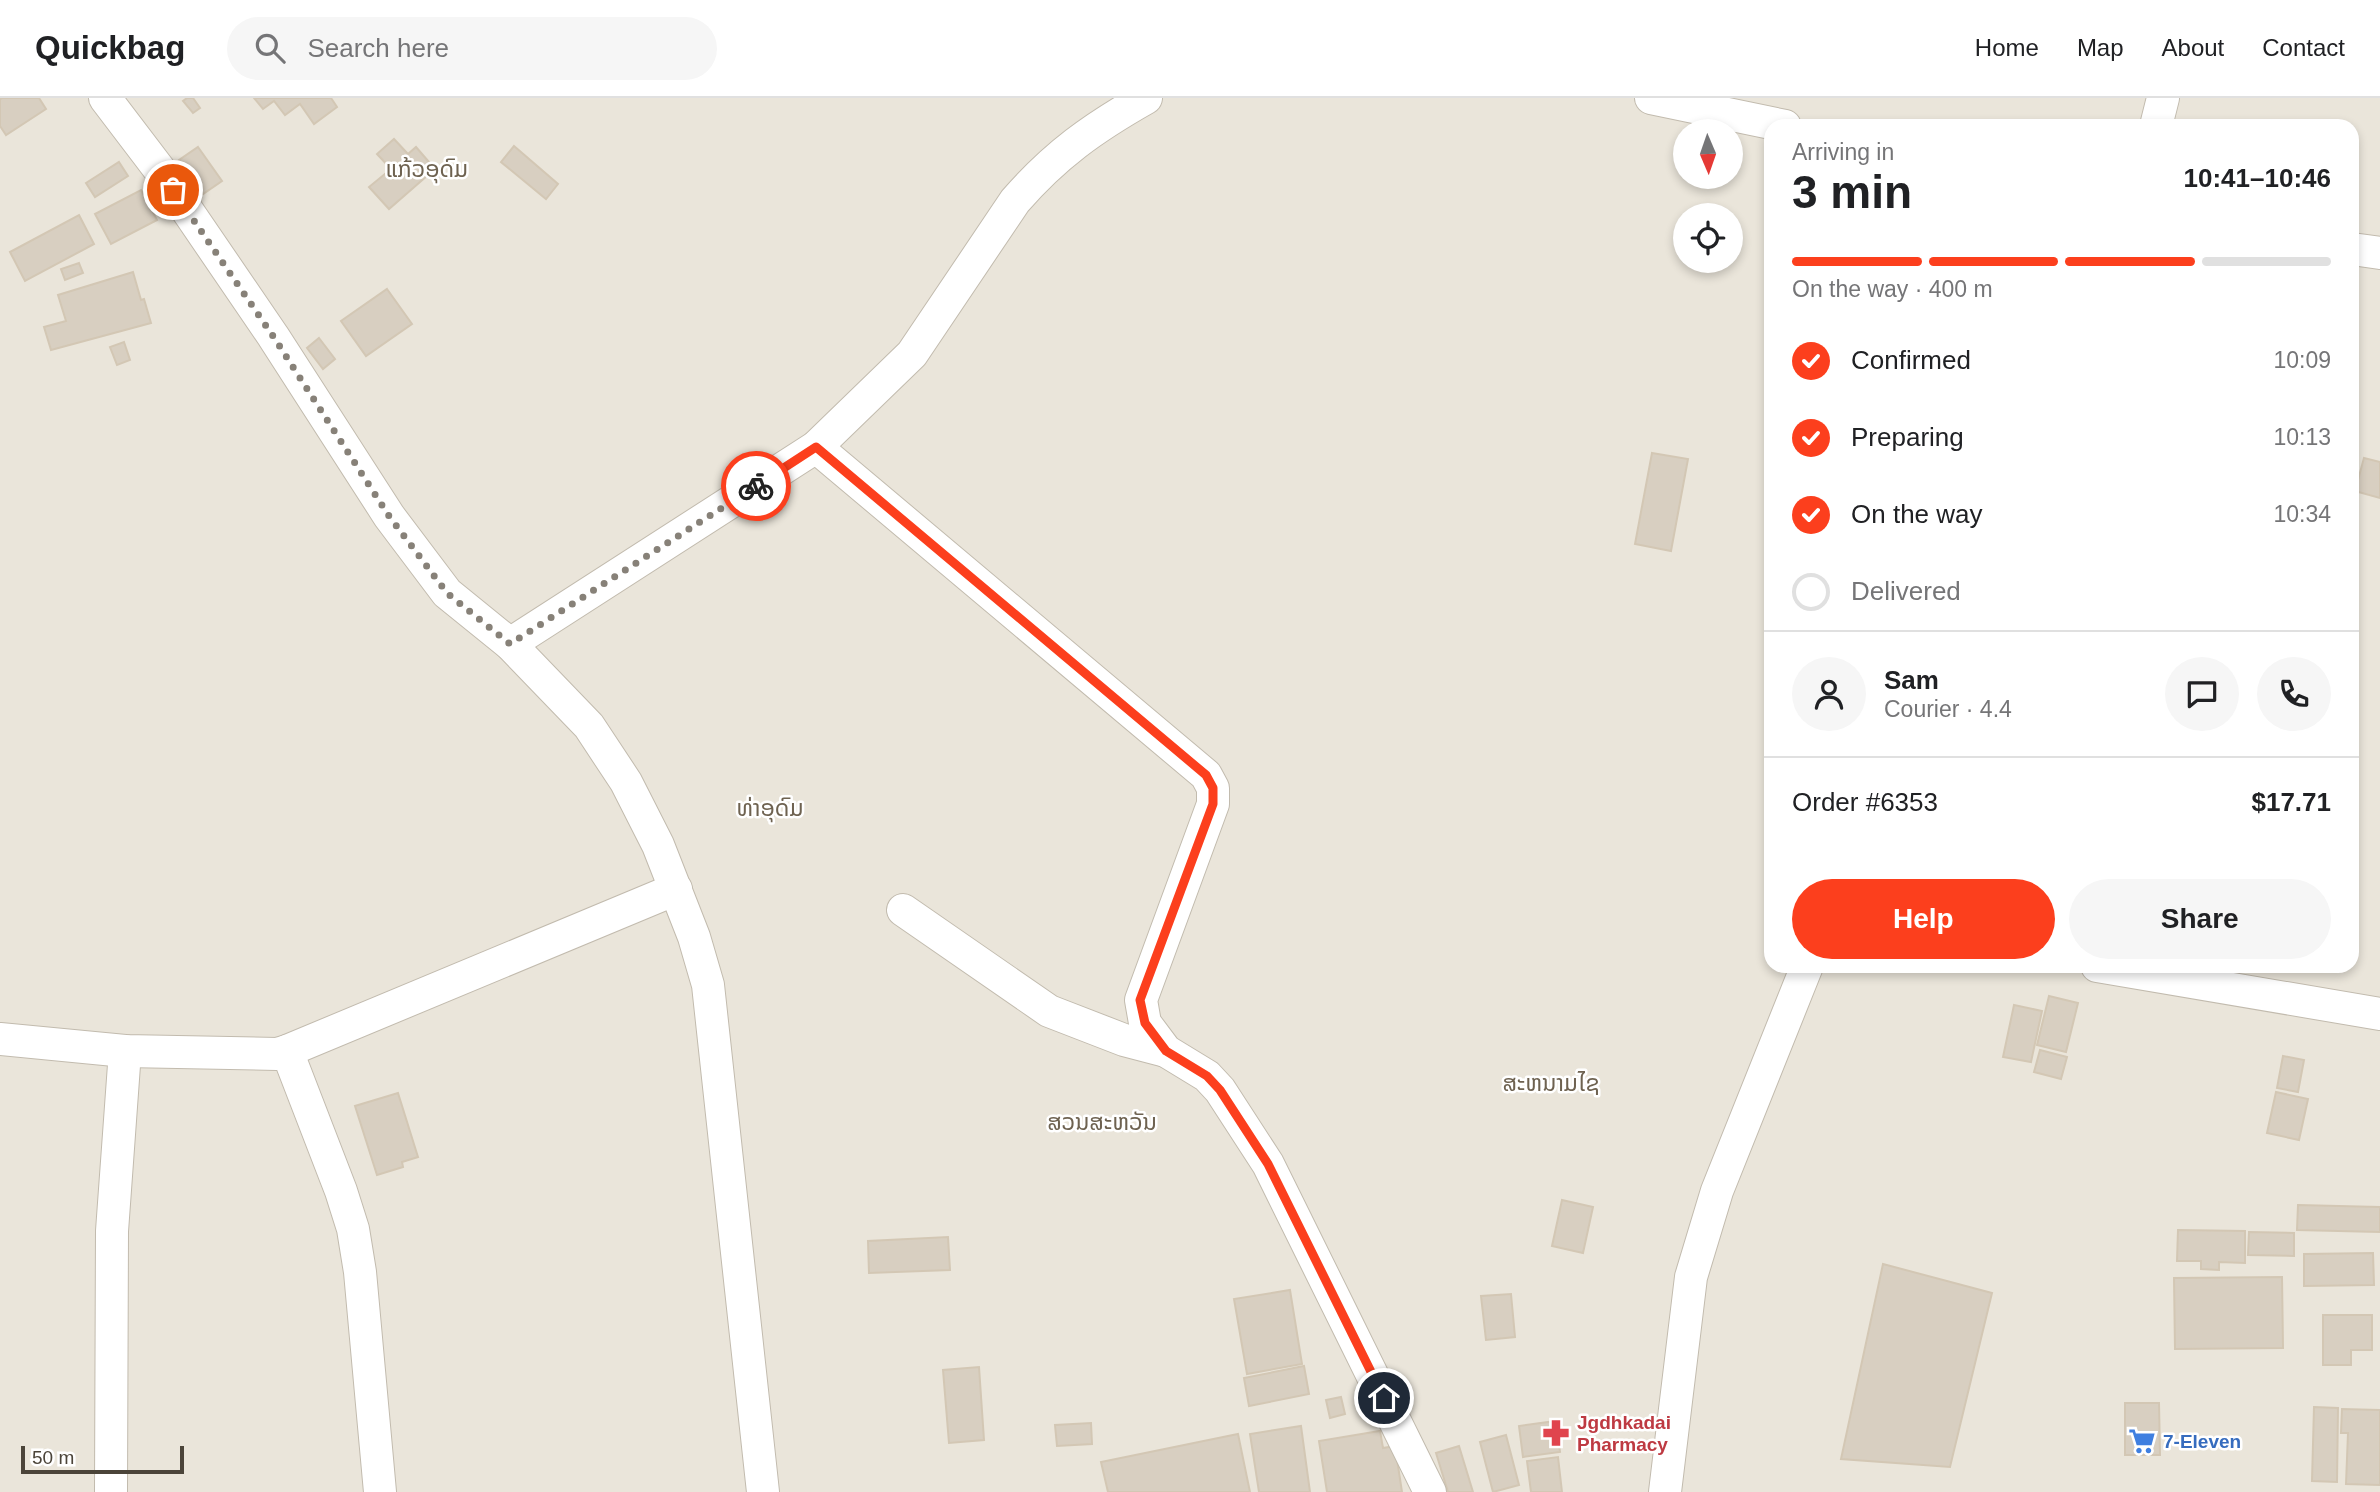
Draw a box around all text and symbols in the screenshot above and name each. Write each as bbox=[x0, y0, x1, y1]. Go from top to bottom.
search box bbox=[227, 17, 717, 80]
text: Quickbag bbox=[35, 29, 185, 66]
icon: search bbox=[251, 29, 289, 67]
text: Search here bbox=[307, 33, 449, 63]
text: Home bbox=[1975, 34, 2039, 61]
text: Map bbox=[2077, 34, 2124, 61]
text: About bbox=[2162, 34, 2224, 61]
text: Contact bbox=[2262, 34, 2345, 61]
north arrow bbox=[1673, 119, 1743, 189]
map controls bbox=[1673, 119, 1743, 273]
text: Arriving in bbox=[1792, 139, 1894, 165]
district label: ແກ້ວອຸດົມ bbox=[386, 156, 468, 184]
pin bbox=[143, 160, 203, 220]
text: 10:41–10:46 bbox=[2184, 163, 2331, 193]
text: 3 min bbox=[1792, 166, 1912, 218]
icon: bag bbox=[154, 171, 192, 209]
button: locate bbox=[1673, 203, 1743, 273]
text: On the way · 400 m bbox=[1792, 276, 1993, 302]
icon: check bbox=[1792, 342, 1830, 380]
text: Confirmed bbox=[1851, 345, 1971, 375]
text: 10:09 bbox=[2273, 347, 2331, 373]
icon: check bbox=[1792, 419, 1830, 457]
text: Preparing bbox=[1851, 422, 1964, 452]
text: 10:13 bbox=[2273, 424, 2331, 450]
courier bbox=[721, 451, 791, 521]
icon: bike bbox=[737, 467, 775, 505]
icon: check bbox=[1792, 496, 1830, 534]
text: On the way bbox=[1851, 499, 1983, 529]
text: 10:34 bbox=[2273, 501, 2331, 527]
text: Delivered bbox=[1851, 576, 1961, 606]
button: person bbox=[1792, 657, 1866, 731]
button: chat bbox=[2165, 657, 2239, 731]
button: phone bbox=[2257, 657, 2331, 731]
text: Sam bbox=[1884, 665, 1939, 695]
text: Courier · 4.4 bbox=[1884, 696, 2012, 722]
text: Order #6353 bbox=[1792, 787, 1938, 817]
text: $17.71 bbox=[2251, 787, 2331, 817]
district label: ທ່າອຸດົມ bbox=[736, 795, 804, 823]
button: Help bbox=[1792, 879, 2055, 959]
button: Share bbox=[2069, 879, 2331, 959]
district label: ສະຫນາມໄຊ bbox=[1502, 1070, 1600, 1096]
district label: ສວນສະຫວັນ bbox=[1047, 1109, 1157, 1135]
pin bbox=[1354, 1368, 1414, 1428]
icon: home bbox=[1365, 1379, 1403, 1417]
place label: Jgdhkadai Pharmacy bbox=[1577, 1412, 1671, 1455]
pharmacy icon: Jgdhkadai Pharmacy bbox=[1541, 1418, 1571, 1448]
supermarket icon: 7-Eleven bbox=[2127, 1426, 2157, 1456]
place label: 7-Eleven bbox=[2163, 1431, 2241, 1452]
scale bar bbox=[21, 1443, 184, 1475]
text: 50 m bbox=[32, 1447, 74, 1468]

